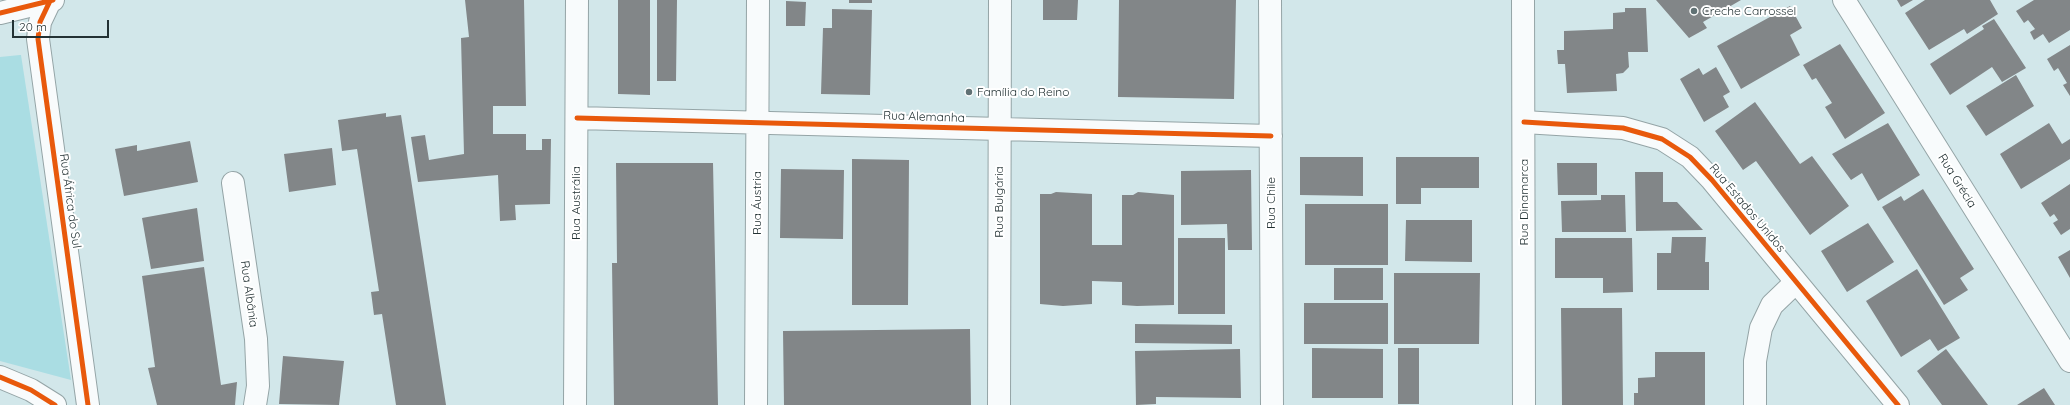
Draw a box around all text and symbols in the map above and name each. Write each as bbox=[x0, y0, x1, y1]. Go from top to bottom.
place label: Creche Carrossel bbox=[1702, 4, 1796, 18]
marker: Creche Carrossel bbox=[1689, 6, 1699, 16]
scale bar bbox=[14, 12, 111, 38]
text: 20 m bbox=[19, 19, 47, 34]
place label: Família do Reino bbox=[977, 85, 1070, 99]
marker: Família do Reino bbox=[964, 87, 974, 97]
street label: Rua Alemanha bbox=[883, 108, 965, 126]
street label: Rua Grécia bbox=[1935, 151, 1979, 211]
street label: Rua África do Sul bbox=[56, 153, 84, 249]
street label: Rua Dinamarca bbox=[1517, 159, 1531, 245]
street label: Rua Estados Unidos bbox=[1706, 161, 1788, 255]
street label: Rua Austrália bbox=[569, 166, 583, 240]
street label: Rua Bulgária bbox=[992, 166, 1006, 238]
street label: Rua Áustria bbox=[750, 171, 764, 235]
street label: Rua Chile bbox=[1264, 177, 1278, 229]
street label: Rua Albânia bbox=[237, 260, 261, 328]

